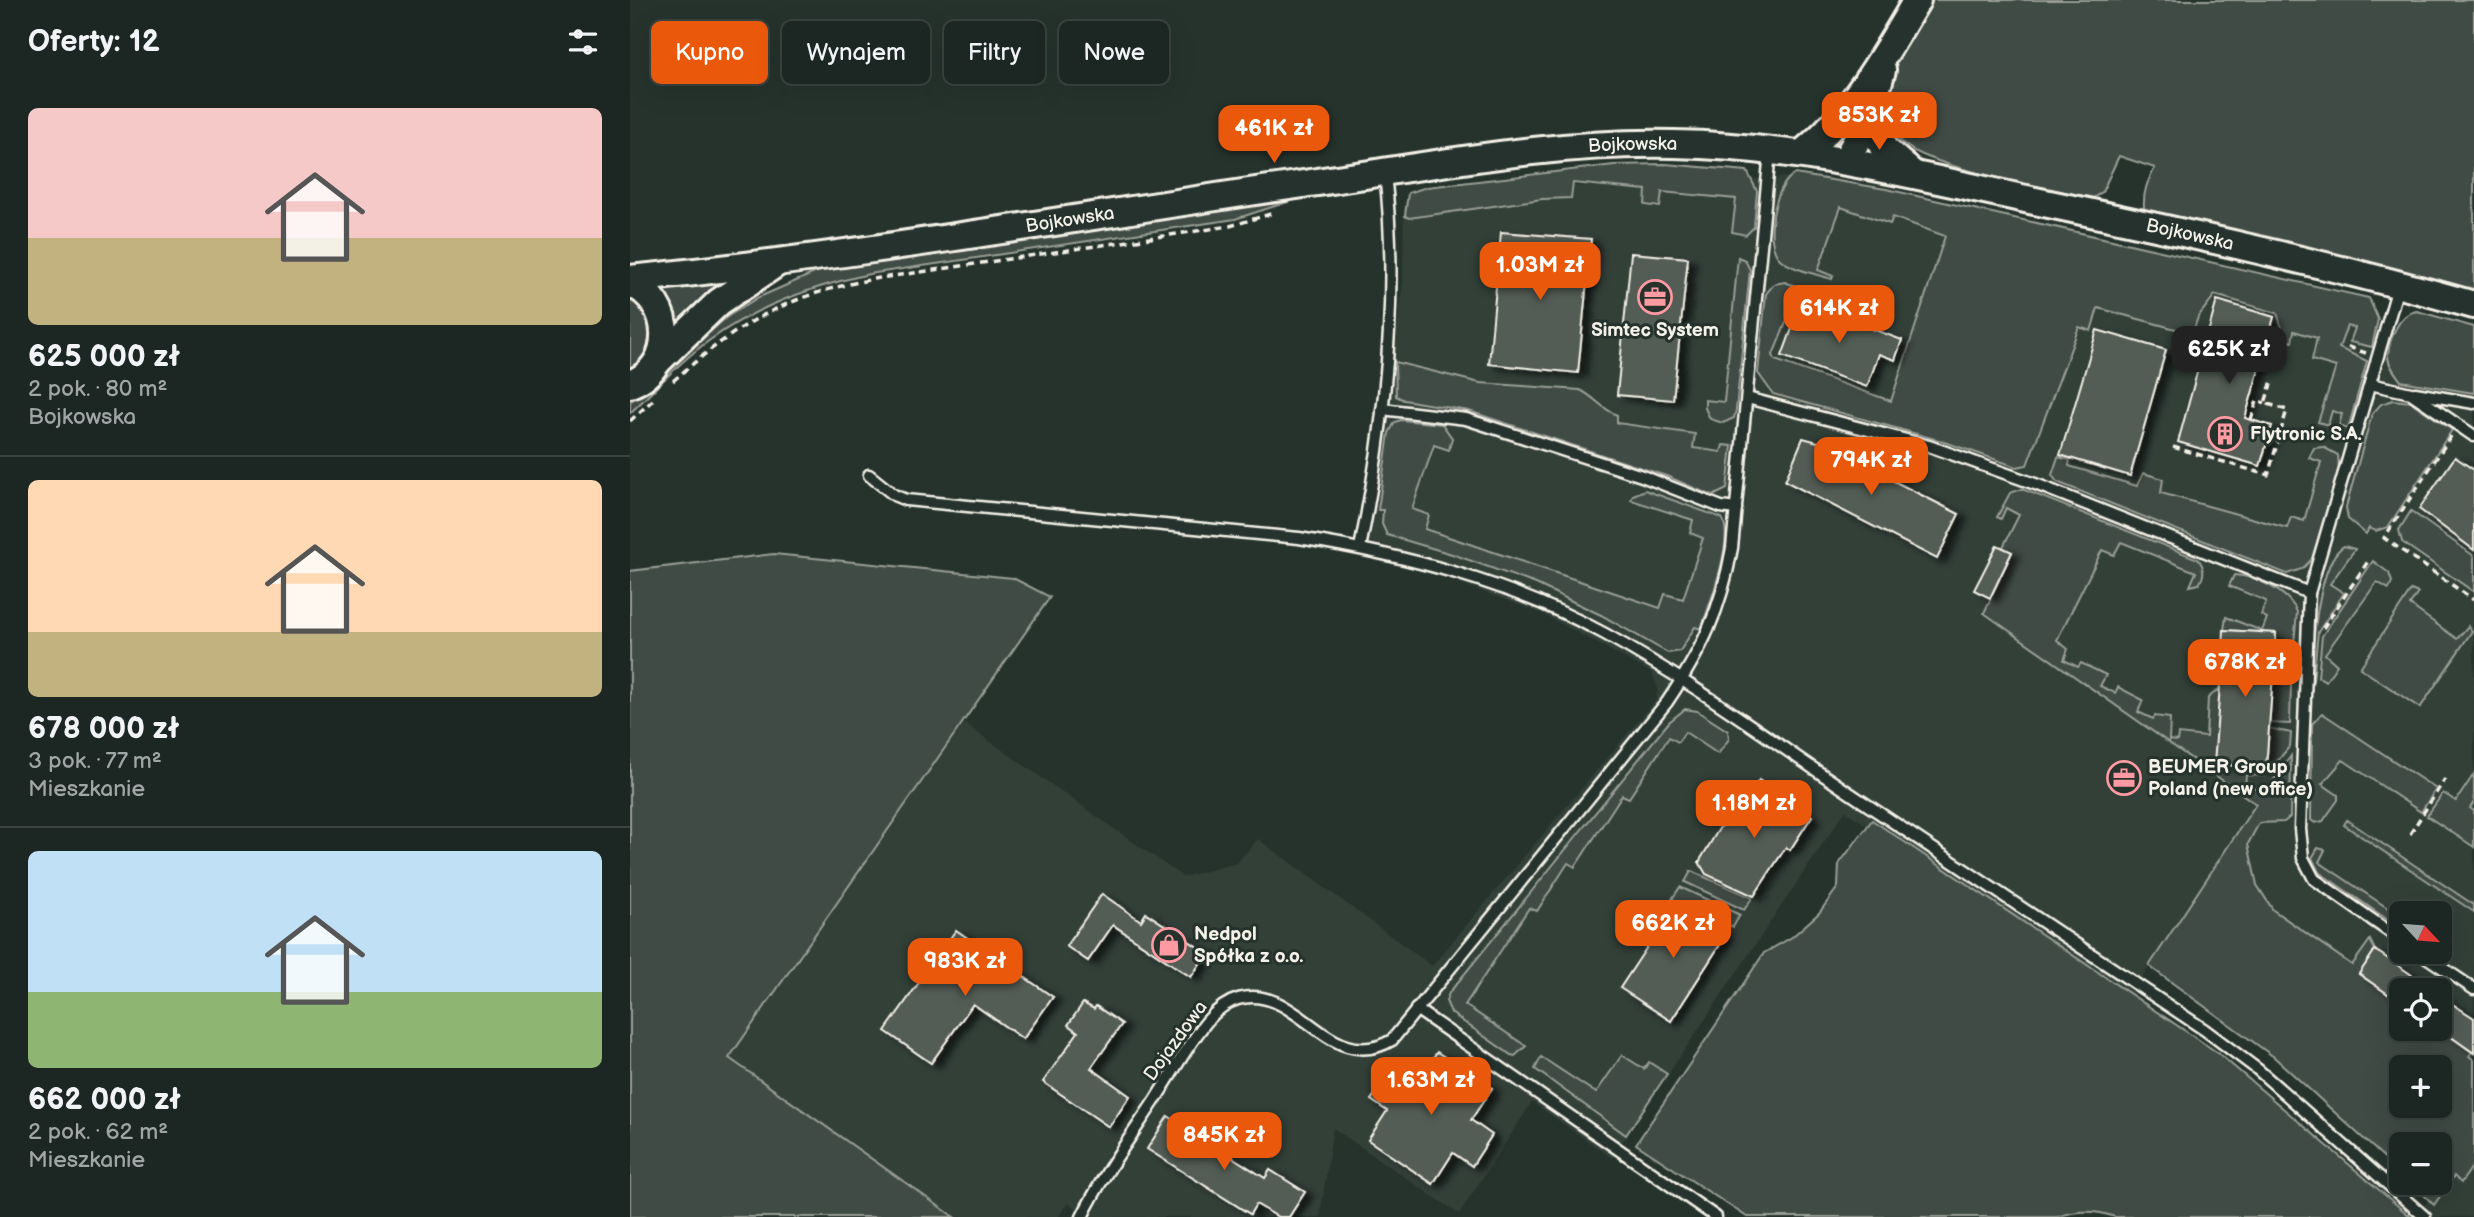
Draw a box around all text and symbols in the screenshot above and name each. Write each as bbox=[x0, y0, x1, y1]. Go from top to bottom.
chip: Kupno bbox=[651, 21, 768, 84]
chip: Wynajem bbox=[782, 21, 930, 84]
chip: Filtry bbox=[944, 21, 1045, 84]
chip: Nowe bbox=[1059, 21, 1169, 84]
icon: filters bbox=[564, 23, 602, 61]
text: Oferty: 12 bbox=[28, 24, 160, 60]
pin: 853K zł bbox=[1814, 92, 1944, 152]
text: 853K zł bbox=[1838, 101, 1920, 129]
pin: 461K zł bbox=[1209, 106, 1339, 165]
text: 461K zł bbox=[1234, 114, 1314, 142]
street label: Bojkowska bbox=[1587, 132, 1678, 158]
icon: home bbox=[252, 154, 378, 280]
street label: Bojkowska bbox=[1024, 201, 1116, 238]
street label: Bojkowska bbox=[2144, 214, 2236, 255]
pin: 1.03M zł bbox=[1468, 243, 1612, 302]
text: 1.03M zł bbox=[1496, 251, 1584, 279]
office icon: Simtec System bbox=[1636, 278, 1674, 316]
pin: 614K zł bbox=[1774, 286, 1904, 345]
text: 614K zł bbox=[1799, 294, 1879, 322]
place label: Simtec System bbox=[1591, 319, 1719, 342]
pin: 625K zł bbox=[2164, 326, 2294, 386]
text: 625K zł bbox=[2188, 335, 2270, 363]
text: 625 000 zł bbox=[28, 339, 180, 375]
text: 2 pok. · 80 m² bbox=[28, 375, 168, 403]
text: Bojkowska bbox=[28, 403, 136, 431]
building icon: Flytronic S.A. bbox=[2206, 415, 2244, 453]
place label: Flytronic S.A. bbox=[2250, 423, 2362, 446]
pin: 794K zł bbox=[1806, 438, 1936, 497]
text: 794K zł bbox=[1830, 446, 1912, 474]
icon: home bbox=[252, 526, 378, 652]
pin: 678K zł bbox=[2180, 640, 2310, 699]
text: 678K zł bbox=[2204, 648, 2286, 676]
text: 678 000 zł bbox=[28, 711, 179, 747]
text: 3 pok. · 77 m² bbox=[28, 747, 162, 775]
place label: BEUMER Group Poland (new office) bbox=[2148, 756, 2313, 801]
office icon: BEUMER Group Poland (new office) bbox=[2105, 759, 2143, 797]
text: Mieszkanie bbox=[28, 775, 145, 803]
pin: 1.18M zł bbox=[1682, 780, 1826, 840]
text: 1.18M zł bbox=[1712, 789, 1796, 817]
icon: home bbox=[252, 897, 378, 1023]
pin: 662K zł bbox=[1608, 900, 1738, 960]
north arrow bbox=[2389, 901, 2452, 964]
map controls bbox=[2389, 901, 2452, 1195]
text: 662K zł bbox=[1631, 909, 1715, 937]
place label: Nedpol Spółka z o.o. bbox=[1194, 923, 1304, 968]
shop icon: Nedpol Spółka z o.o. bbox=[1150, 926, 1188, 964]
pin: 983K zł bbox=[900, 939, 1030, 998]
text: 983K zł bbox=[924, 947, 1006, 975]
button: locate bbox=[2389, 978, 2452, 1041]
street label: Dojazdowa bbox=[1139, 997, 1213, 1085]
button: + bbox=[2389, 1055, 2452, 1118]
pin: 1.63M zł bbox=[1359, 1058, 1503, 1117]
text: 1.63M zł bbox=[1387, 1066, 1475, 1094]
text: 662 000 zł bbox=[28, 1082, 181, 1118]
pin: 845K zł bbox=[1159, 1112, 1289, 1172]
text: 2 pok. · 62 m² bbox=[28, 1118, 168, 1146]
text: 845K zł bbox=[1183, 1121, 1265, 1149]
button: − bbox=[2389, 1132, 2452, 1195]
text: Mieszkanie bbox=[28, 1146, 145, 1174]

